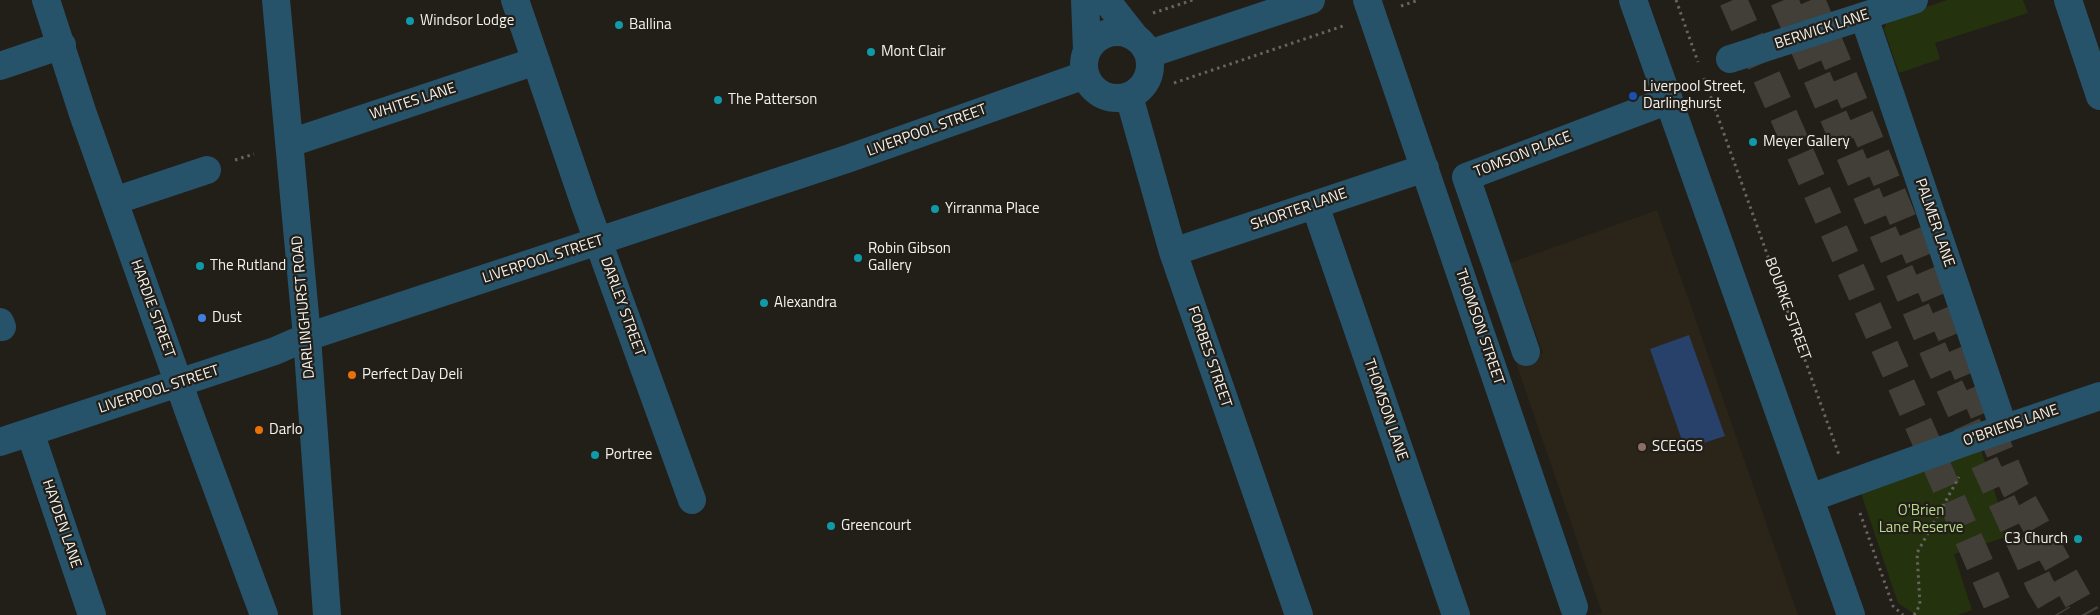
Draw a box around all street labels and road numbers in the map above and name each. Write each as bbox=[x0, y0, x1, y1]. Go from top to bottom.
street label: BERWICK LANE bbox=[1772, 6, 1872, 54]
street label: WHITES LANE bbox=[368, 80, 458, 124]
street label: LIVERPOOL STREET bbox=[865, 101, 989, 161]
street label: TOMSON PLACE bbox=[1472, 128, 1574, 182]
street label: PALMER LANE bbox=[1910, 176, 1958, 270]
street label: SHORTER LANE bbox=[1249, 185, 1349, 235]
street label: LIVERPOOL STREET bbox=[480, 232, 606, 288]
street label: DARLINGHURST ROAD bbox=[289, 235, 319, 379]
street label: DARLEY STREET bbox=[596, 255, 648, 359]
street label: BOURKE STREET bbox=[1760, 255, 1814, 363]
street label: HARDIE STREET bbox=[126, 258, 178, 360]
street label: THOMSON STREET bbox=[1451, 267, 1507, 387]
street label: FORBES STREET bbox=[1183, 304, 1235, 410]
street label: THOMSON LANE bbox=[1359, 357, 1411, 463]
street label: LIVERPOOL STREET bbox=[96, 362, 222, 418]
street label: O'BRIENS LANE bbox=[1961, 401, 2061, 451]
street label: HAYDEN LANE bbox=[37, 477, 85, 571]

